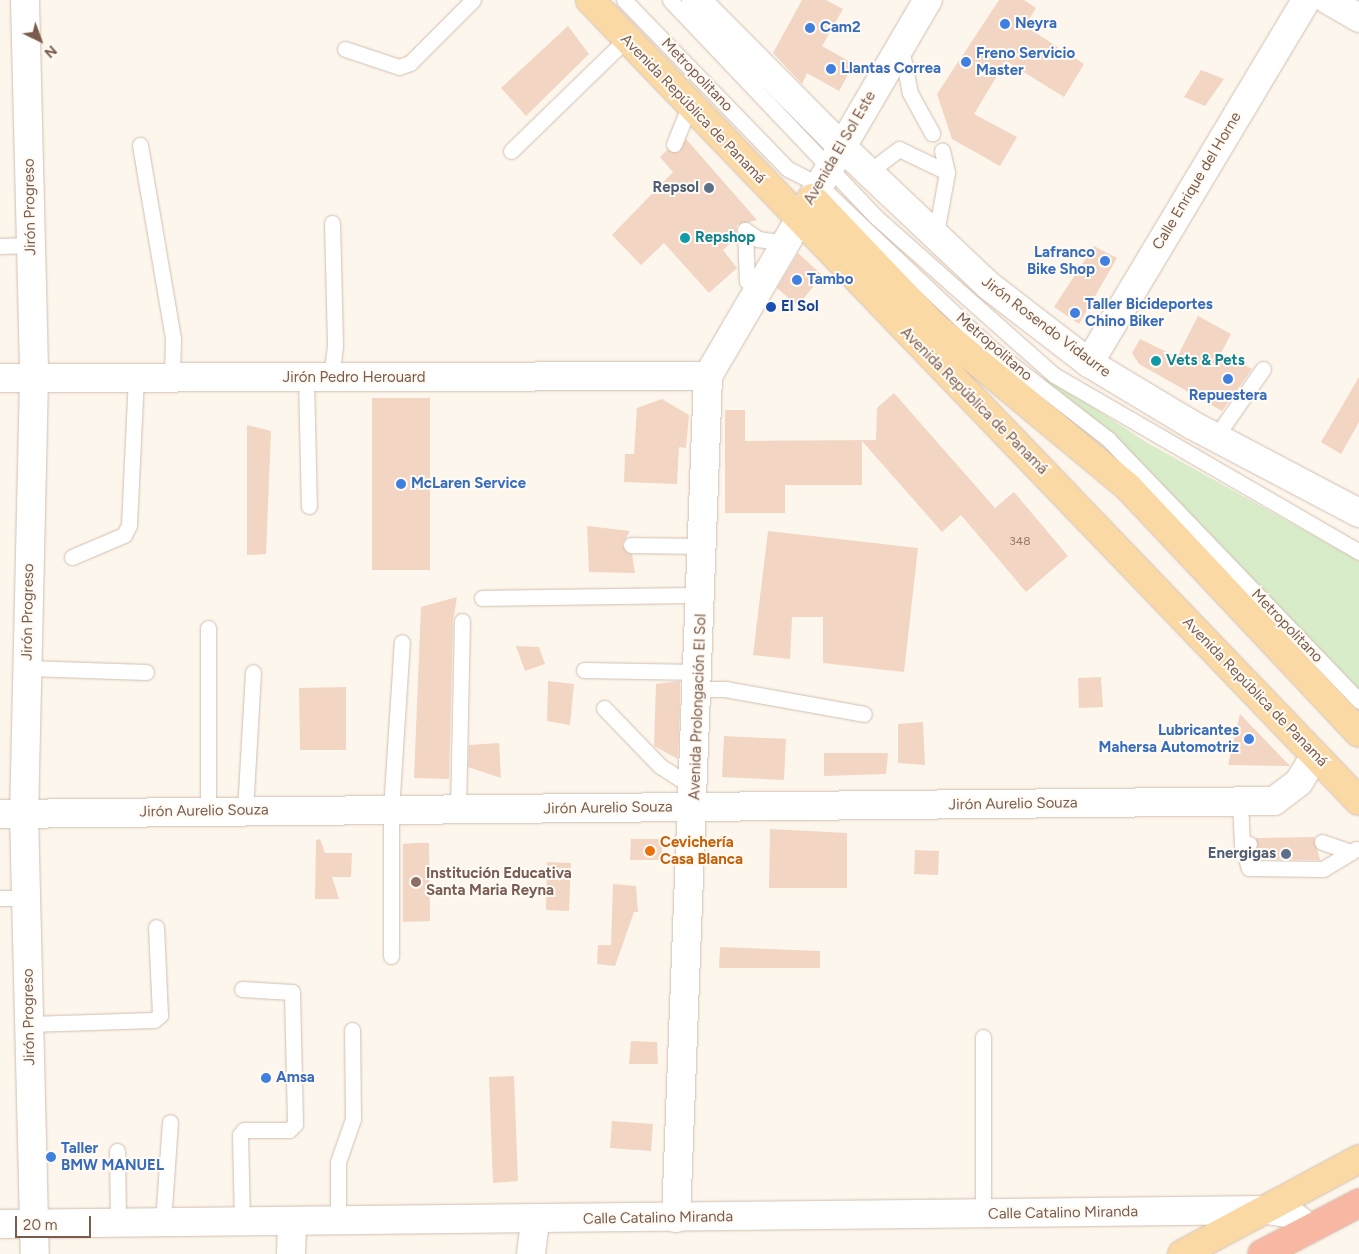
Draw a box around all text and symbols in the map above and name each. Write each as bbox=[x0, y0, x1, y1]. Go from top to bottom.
north arrow bbox=[15, 15, 65, 65]
place label: Neyra bbox=[1015, 15, 1057, 33]
marker: Neyra bbox=[999, 18, 1011, 30]
place label: Cam2 bbox=[820, 19, 861, 37]
marker: Cam2 bbox=[804, 22, 816, 34]
street label: Avenida República de Panamá bbox=[617, 30, 769, 188]
street label: Metropolitano bbox=[658, 35, 736, 115]
text: N bbox=[41, 42, 60, 61]
place label: Freno Servicio Master bbox=[976, 44, 1075, 79]
marker: Freno Servicio Master bbox=[960, 56, 972, 68]
place label: Llantas Correa bbox=[841, 60, 941, 78]
marker: Llantas Correa bbox=[825, 63, 837, 75]
street label: Avenida El Sol Este bbox=[800, 88, 880, 208]
street label: Calle Enrique del Horne bbox=[1149, 109, 1245, 253]
street label: Jirón Progreso bbox=[20, 158, 40, 256]
place label: Repsol bbox=[653, 179, 699, 197]
marker: Repsol bbox=[703, 182, 715, 194]
place label: Repshop bbox=[695, 229, 755, 247]
marker: Repshop bbox=[679, 232, 691, 244]
place label: Lafranco Bike Shop bbox=[1027, 243, 1095, 278]
marker: Lafranco Bike Shop bbox=[1099, 255, 1111, 267]
place label: Tambo bbox=[807, 271, 853, 289]
street label: Jirón Rosendo Vidaurre bbox=[978, 273, 1114, 381]
marker: Tambo bbox=[791, 274, 803, 286]
place label: Taller Bicideportes Chino Biker bbox=[1085, 295, 1213, 330]
place label: El Sol bbox=[781, 298, 819, 316]
marker: El Sol bbox=[765, 301, 777, 313]
marker: Taller Bicideportes Chino Biker bbox=[1069, 307, 1081, 319]
street label: Metropolitano bbox=[952, 309, 1036, 385]
street label: Avenida República de Panamá bbox=[897, 324, 1051, 478]
place label: Vets & Pets bbox=[1166, 352, 1245, 370]
marker: Vets & Pets bbox=[1150, 355, 1162, 367]
street label: Jirón Pedro Herouard bbox=[282, 369, 426, 387]
marker: Repuestera bbox=[1222, 373, 1234, 385]
place label: Repuestera bbox=[1189, 387, 1267, 405]
place label: McLaren Service bbox=[411, 475, 526, 493]
marker: McLaren Service bbox=[395, 478, 407, 490]
house number: 348 bbox=[1009, 535, 1031, 549]
street label: Jirón Progreso bbox=[18, 563, 38, 661]
street label: Metropolitano bbox=[1248, 586, 1326, 666]
street label: Avenida República de Panamá bbox=[1179, 613, 1331, 771]
street label: Avenida Prolongación El Sol bbox=[686, 614, 710, 800]
place label: Lubricantes Mahersa Automotriz bbox=[1099, 721, 1239, 756]
marker: Lubricantes Mahersa Automotriz bbox=[1243, 733, 1255, 745]
street label: Jirón Aurelio Souza bbox=[948, 794, 1078, 814]
street label: Jirón Aurelio Souza bbox=[543, 798, 673, 818]
street label: Jirón Aurelio Souza bbox=[139, 801, 269, 821]
place label: Cevichería Casa Blanca bbox=[660, 833, 743, 868]
marker: Cevichería Casa Blanca bbox=[644, 845, 656, 857]
place label: Energigas bbox=[1208, 845, 1276, 863]
marker: Energigas bbox=[1280, 848, 1292, 860]
place label: Institución Educativa Santa Maria Reyna bbox=[426, 864, 572, 899]
marker: Institución Educativa Santa Maria Reyna bbox=[410, 876, 422, 888]
street label: Jirón Progreso bbox=[19, 968, 39, 1066]
place label: Amsa bbox=[276, 1069, 315, 1087]
marker: Amsa bbox=[260, 1072, 272, 1084]
place label: Taller BMW MANUEL bbox=[61, 1139, 164, 1174]
marker: Taller BMW MANUEL bbox=[45, 1151, 57, 1163]
street label: Calle Catalino Miranda bbox=[988, 1203, 1138, 1223]
scale bar bbox=[18, 1206, 94, 1238]
street label: Calle Catalino Miranda bbox=[583, 1208, 733, 1228]
text: 20 m bbox=[23, 1216, 57, 1234]

